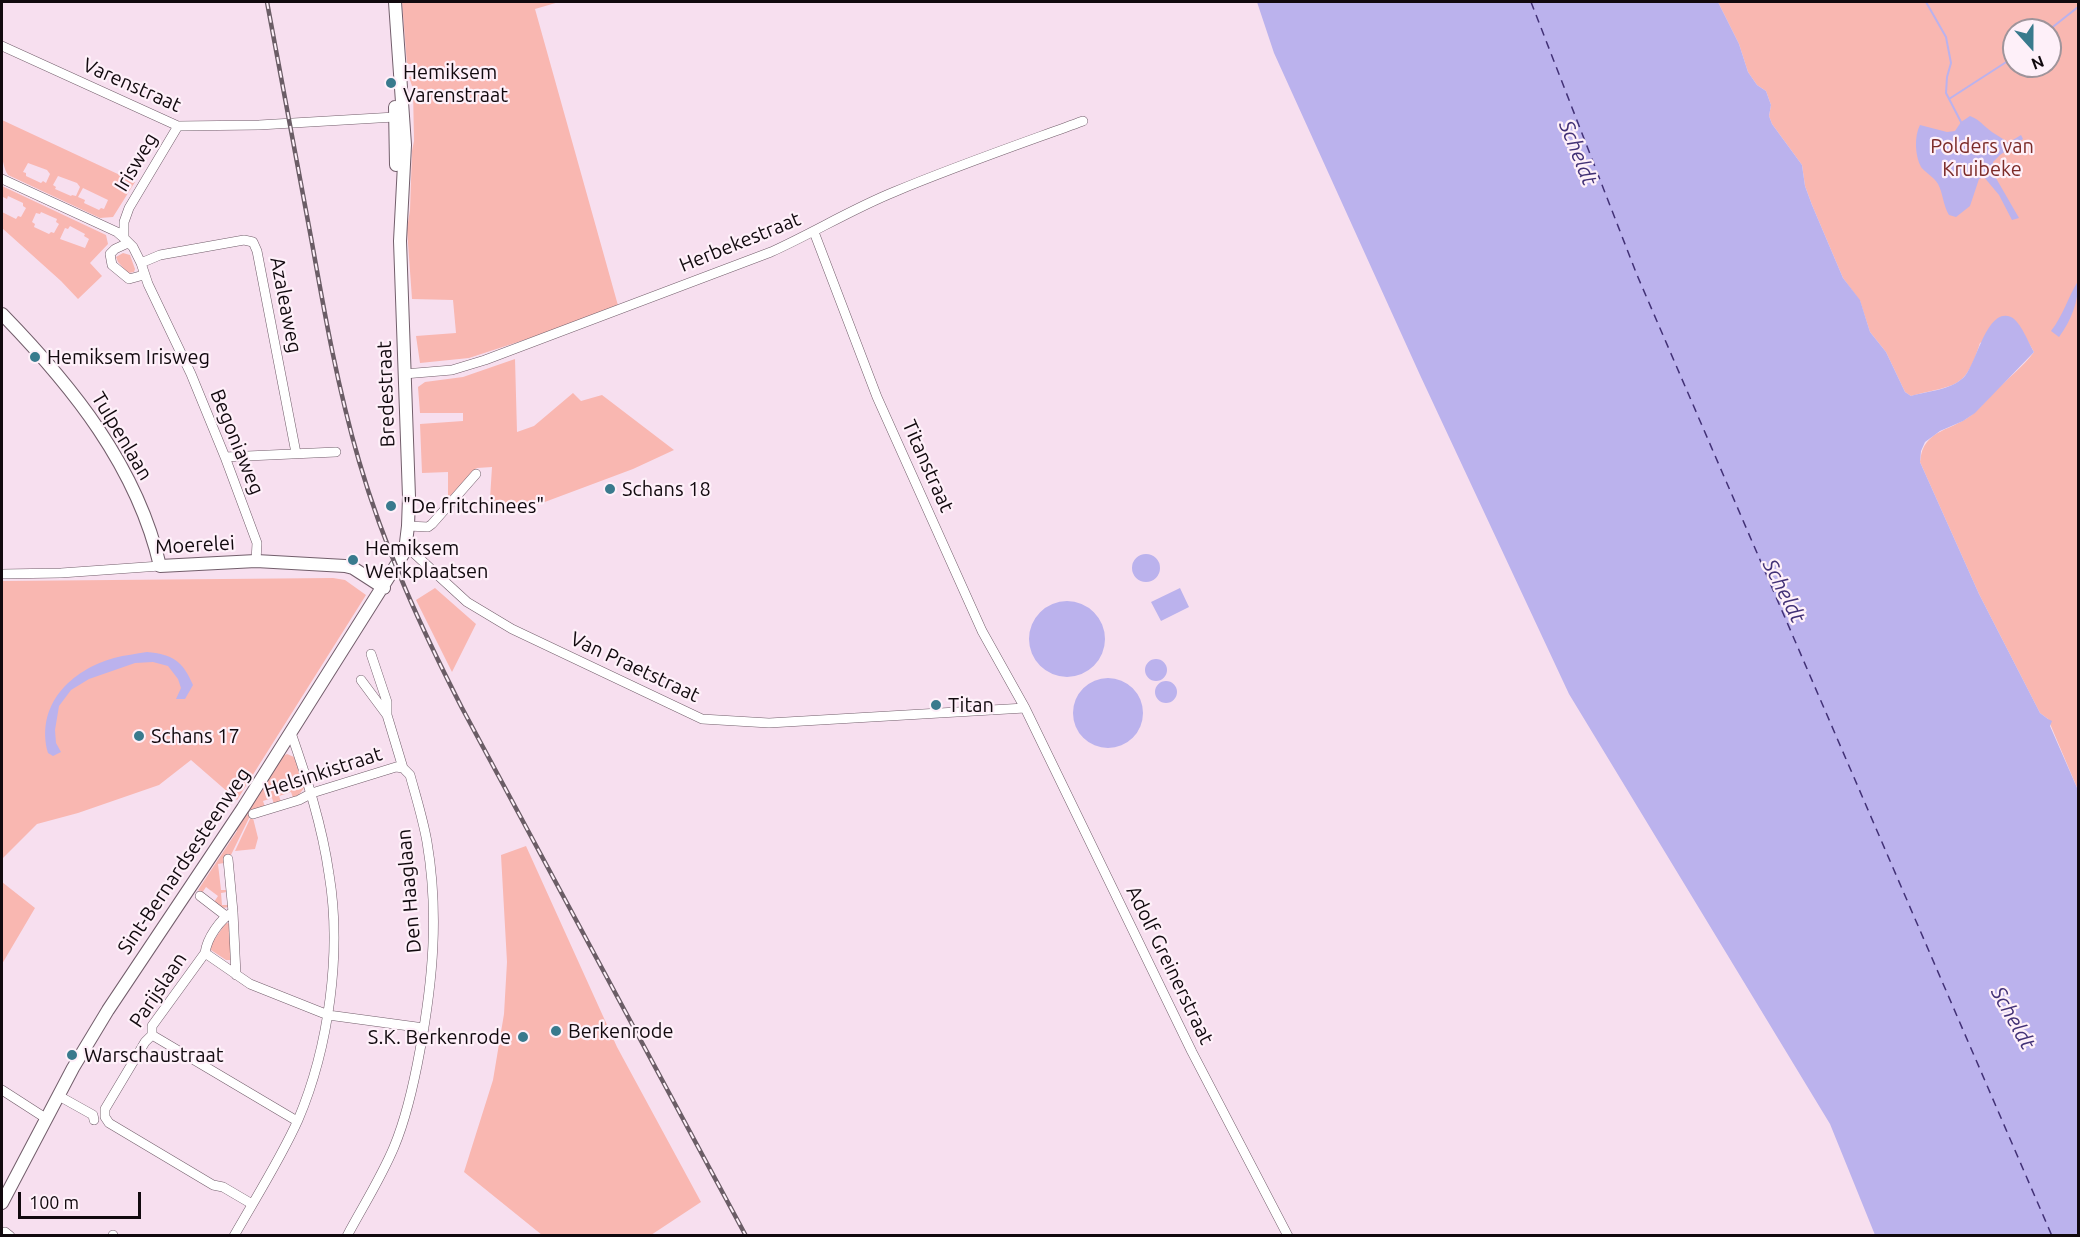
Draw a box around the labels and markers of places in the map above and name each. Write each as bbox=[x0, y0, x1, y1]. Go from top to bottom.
place label: Hemiksem Varenstraat bbox=[403, 60, 508, 107]
marker: Hemiksem Varenstraat bbox=[384, 76, 398, 90]
place label: Hemiksem Irisweg bbox=[47, 345, 210, 369]
marker: Hemiksem Irisweg bbox=[28, 350, 42, 364]
place label: Schans 18 bbox=[622, 477, 711, 501]
marker: Schans 18 bbox=[603, 482, 617, 496]
place label: "De fritchinees" bbox=[403, 494, 544, 518]
marker: "De fritchinees" bbox=[384, 499, 398, 513]
place label: Hemiksem Werkplaatsen bbox=[365, 536, 488, 583]
marker: Hemiksem Werkplaatsen bbox=[346, 553, 360, 567]
place label: Titan bbox=[948, 693, 994, 717]
marker: Titan bbox=[929, 698, 943, 712]
place label: Schans 17 bbox=[151, 724, 240, 748]
marker: Schans 17 bbox=[132, 729, 146, 743]
place label: Berkenrode bbox=[568, 1019, 674, 1043]
marker: Berkenrode bbox=[549, 1024, 563, 1038]
place label: S.K. Berkenrode bbox=[368, 1025, 511, 1049]
marker: S.K. Berkenrode bbox=[516, 1030, 530, 1044]
place label: Warschaustraat bbox=[84, 1043, 224, 1067]
marker: Warschaustraat bbox=[65, 1048, 79, 1062]

